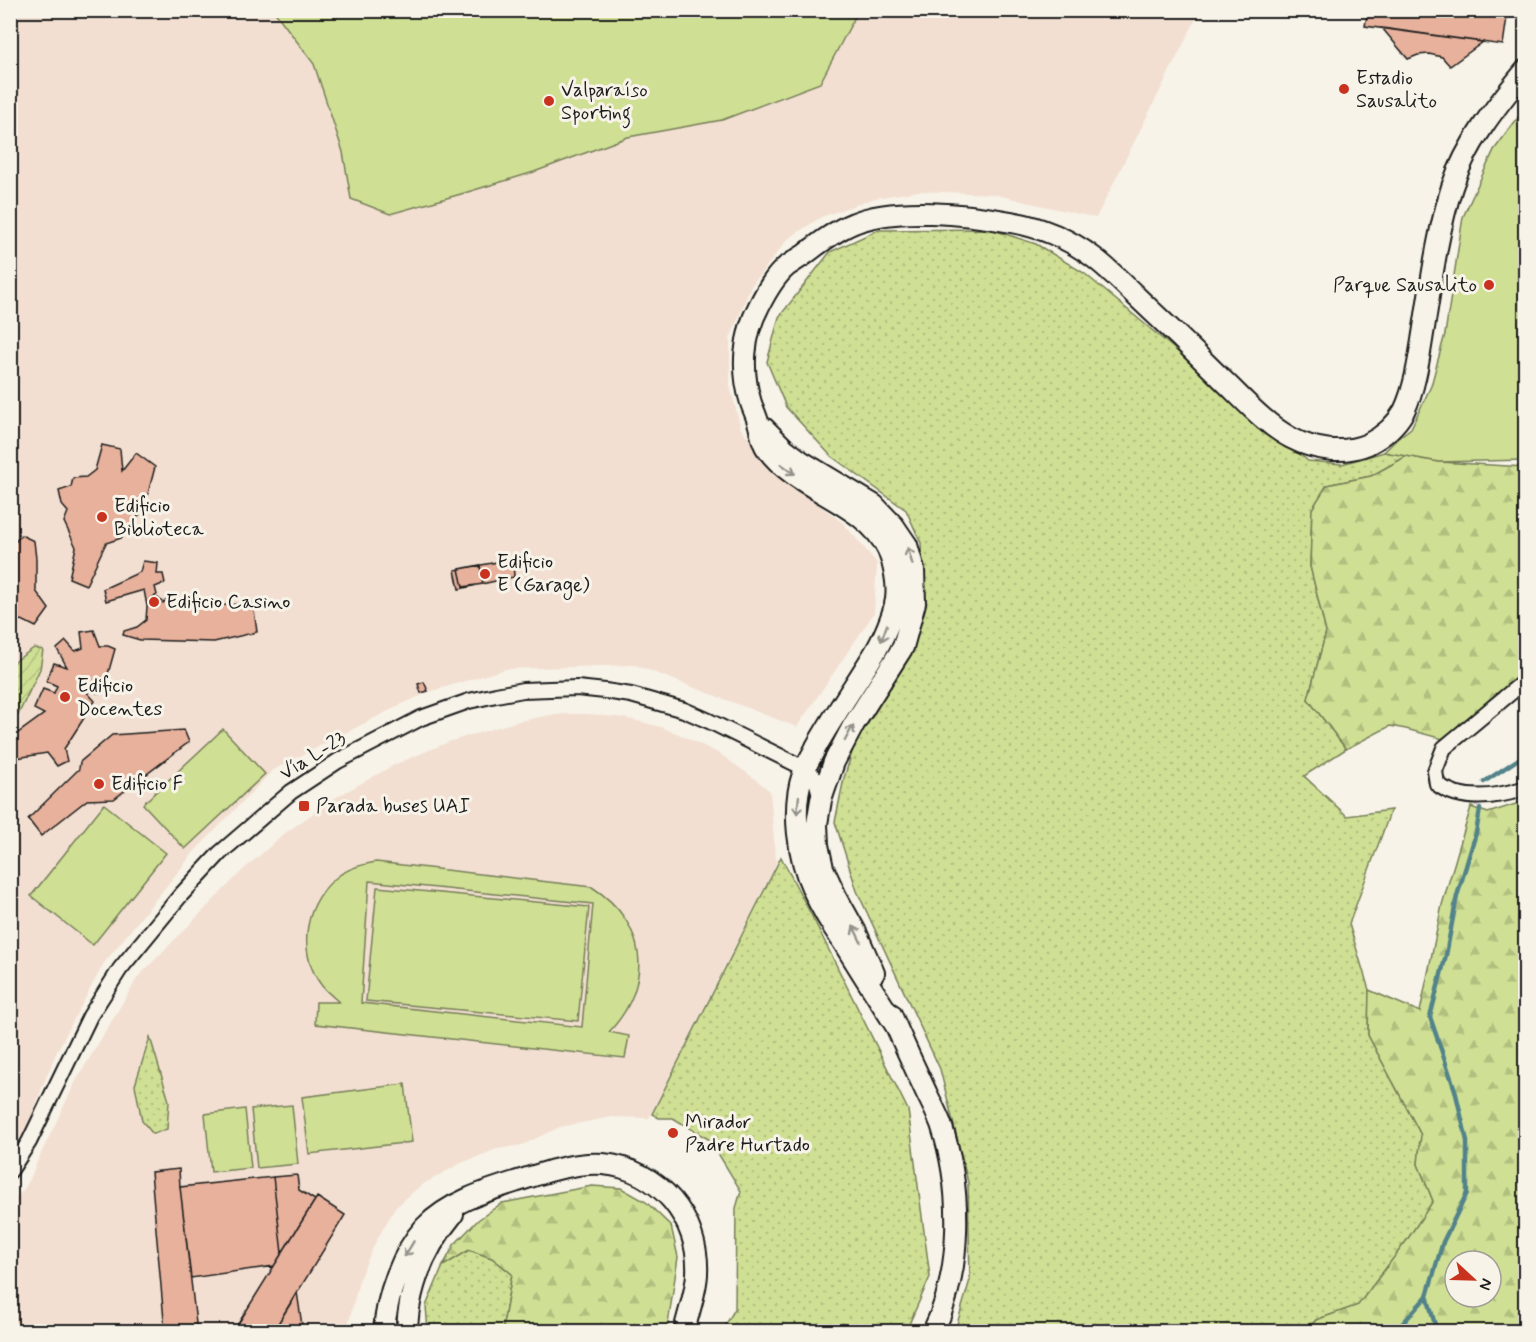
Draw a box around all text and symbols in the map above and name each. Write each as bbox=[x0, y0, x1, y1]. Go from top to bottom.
place label: Estadio Sausalito bbox=[1356, 65, 1437, 115]
place label: Valparaíso Sporting bbox=[561, 77, 648, 129]
marker: Estadio Sausalito bbox=[1337, 82, 1351, 96]
marker: Valparaíso Sporting bbox=[542, 94, 556, 108]
place label: Parque Sausalito bbox=[1333, 272, 1477, 299]
marker: Parque Sausalito bbox=[1482, 278, 1496, 292]
one-way arrow bbox=[780, 463, 796, 476]
place label: Edificio Biblioteca bbox=[114, 493, 205, 543]
marker: Edificio Biblioteca bbox=[95, 510, 109, 524]
one-way arrow bbox=[904, 546, 915, 565]
place label: Edificio E (Garage) bbox=[497, 549, 590, 600]
marker: Edificio E (Garage) bbox=[478, 567, 492, 581]
place label: Edificio Casino bbox=[166, 589, 290, 616]
marker: Edificio Casino bbox=[147, 595, 161, 609]
one-way arrow bbox=[878, 623, 889, 642]
place label: Edificio Docentes bbox=[77, 673, 162, 723]
marker: Edificio Docentes bbox=[58, 690, 72, 704]
one-way arrow bbox=[844, 724, 855, 742]
street label: Vía L-23 bbox=[275, 725, 351, 787]
place label: Edificio F bbox=[111, 771, 183, 798]
marker: Edificio F bbox=[92, 777, 106, 791]
place label: Parada buses UAI bbox=[316, 793, 471, 820]
one-way arrow bbox=[792, 795, 803, 814]
marker: Parada buses UAI bbox=[297, 799, 311, 813]
one-way arrow bbox=[850, 925, 862, 943]
place label: Mirador Padre Hurtado bbox=[685, 1109, 810, 1159]
marker: Mirador Padre Hurtado bbox=[666, 1126, 680, 1140]
one-way arrow bbox=[403, 1240, 415, 1257]
north arrow bbox=[1443, 1249, 1503, 1309]
text: N bbox=[1474, 1275, 1497, 1293]

